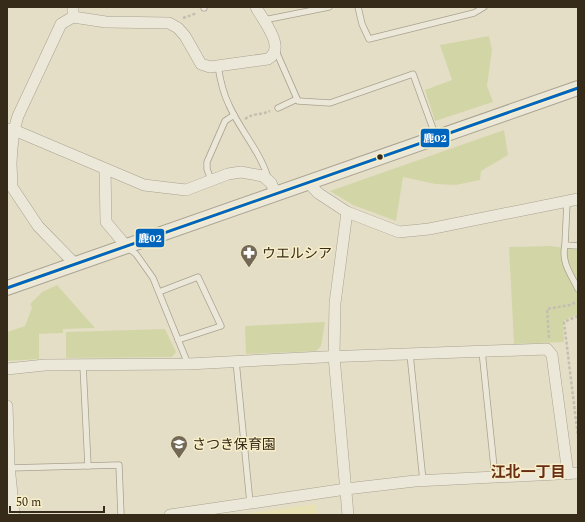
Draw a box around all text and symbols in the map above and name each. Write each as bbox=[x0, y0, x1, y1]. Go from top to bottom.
line badge: 鹿02 bbox=[420, 128, 450, 148]
text: 鹿02 bbox=[423, 130, 447, 147]
unlabelled marker bbox=[375, 152, 385, 162]
line badge: 鹿02 bbox=[135, 228, 165, 248]
text: 鹿02 bbox=[138, 230, 162, 247]
pharmacy icon: ウエルシア bbox=[239, 243, 259, 268]
place label: ウエルシア bbox=[262, 243, 332, 264]
school or university icon: さつき保育園 bbox=[169, 434, 189, 459]
place label: さつき保育園 bbox=[192, 434, 276, 455]
district label: 江北一丁目 bbox=[490, 461, 566, 484]
scale bar bbox=[10, 488, 104, 514]
text: 50 m bbox=[16, 493, 41, 512]

